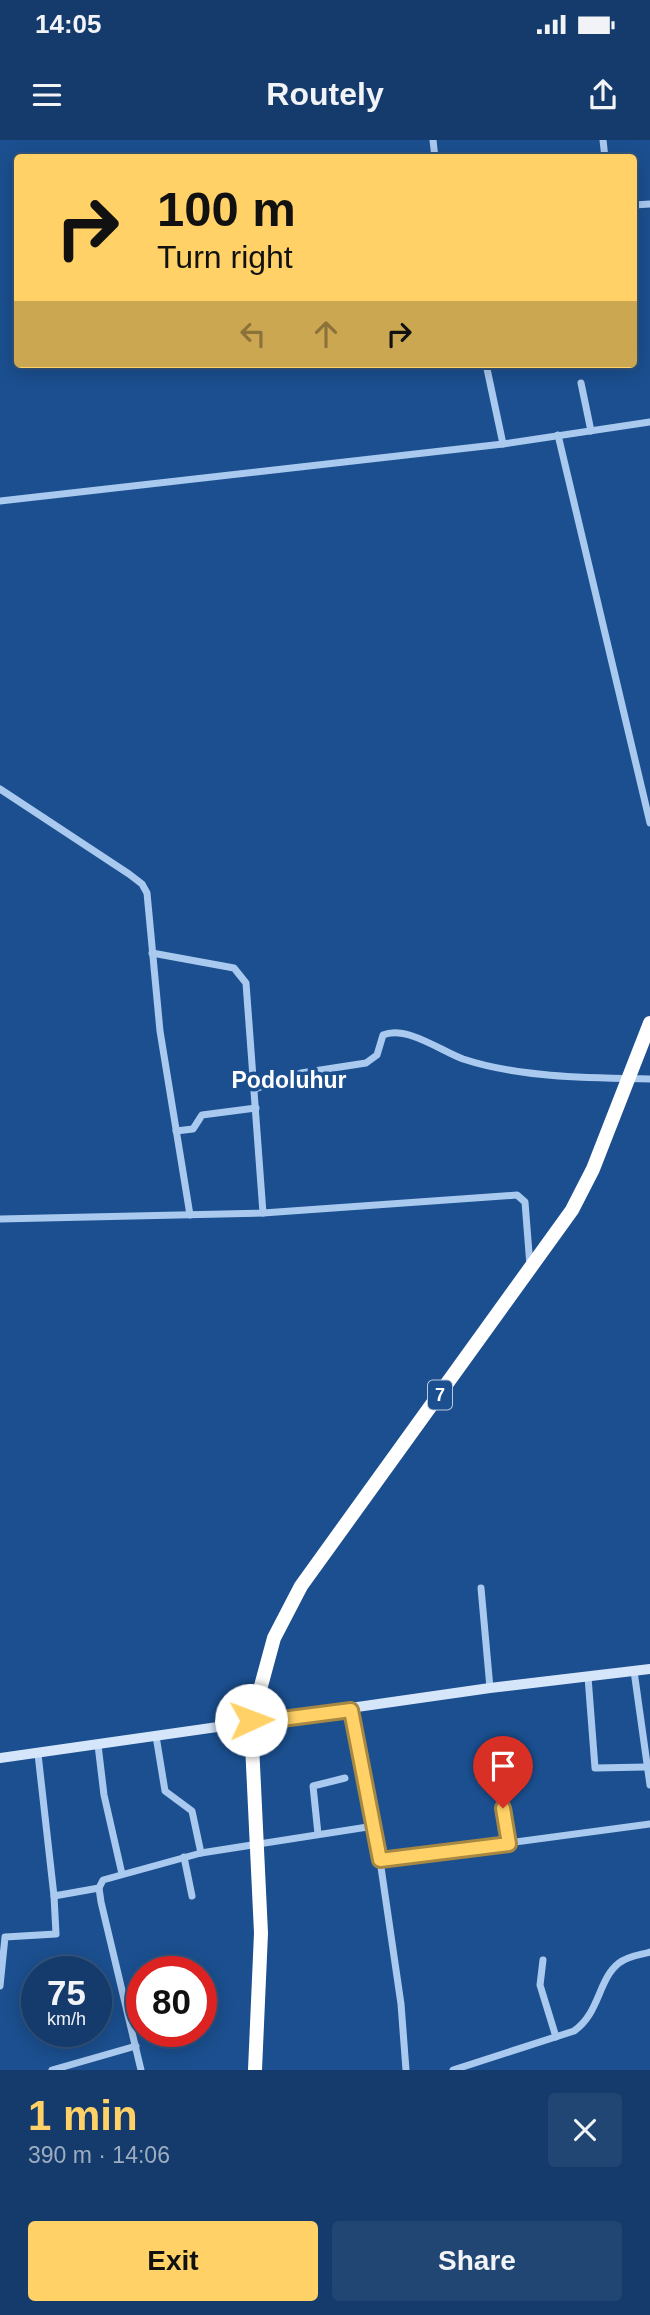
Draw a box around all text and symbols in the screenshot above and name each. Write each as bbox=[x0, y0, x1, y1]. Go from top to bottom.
text: 14:05 bbox=[35, 9, 102, 39]
icon: menu bbox=[28, 76, 66, 114]
text: Routely bbox=[266, 76, 384, 112]
icon: share bbox=[584, 76, 622, 114]
icon: right bbox=[42, 182, 133, 273]
text: 100 m bbox=[157, 182, 296, 236]
text: Turn right bbox=[157, 239, 293, 275]
icon: left bbox=[234, 315, 272, 353]
icon: ahead bbox=[307, 315, 345, 353]
icon: right bbox=[380, 315, 418, 353]
district label: Podoluhur bbox=[232, 1067, 347, 1093]
road number: 7 bbox=[428, 1380, 452, 1410]
position arrow bbox=[214, 1683, 288, 1757]
pin bbox=[473, 1736, 533, 1808]
icon: arrive bbox=[484, 1747, 522, 1785]
speed limit sign: 80 bbox=[126, 1956, 217, 2047]
text: 75 bbox=[47, 1973, 86, 2012]
text: km/h bbox=[47, 2009, 86, 2029]
text: 1 min bbox=[28, 2092, 138, 2139]
button: close bbox=[548, 2093, 622, 2167]
text: 390 m · 14:06 bbox=[28, 2142, 170, 2168]
button: Exit bbox=[28, 2221, 318, 2301]
button: Share bbox=[332, 2221, 622, 2301]

